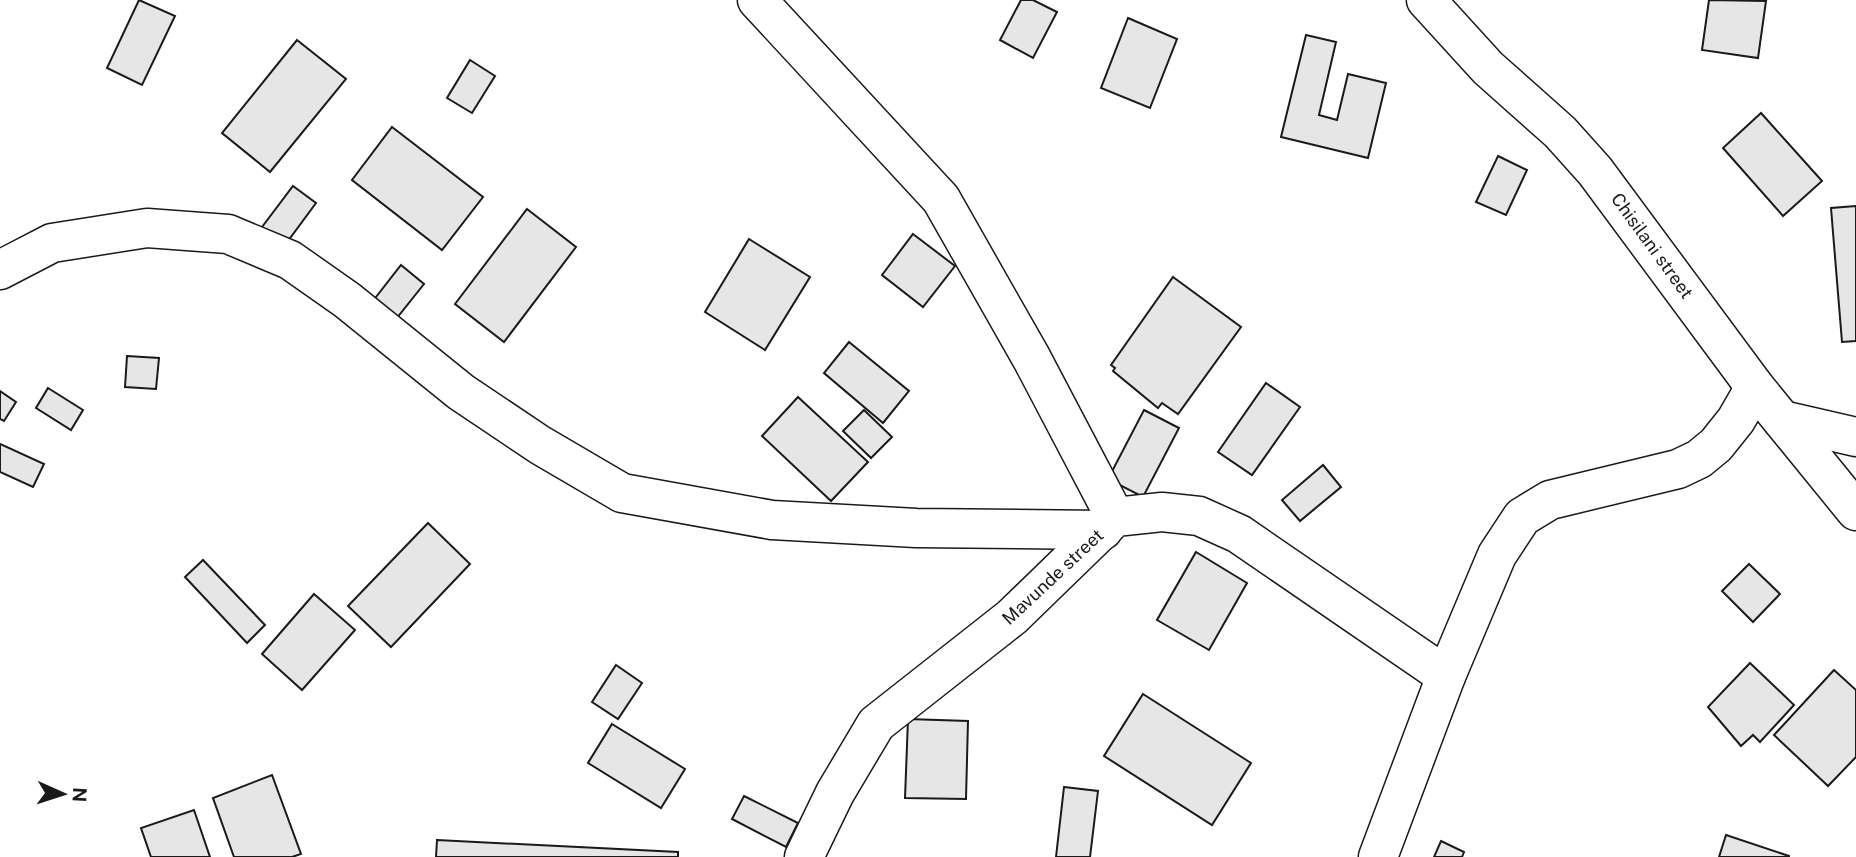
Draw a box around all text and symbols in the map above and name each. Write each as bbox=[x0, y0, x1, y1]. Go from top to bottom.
street label: Chisilani street bbox=[1607, 189, 1698, 303]
street label: Mavunde street bbox=[998, 524, 1108, 629]
north arrow bbox=[28, 759, 98, 829]
text: N bbox=[69, 787, 91, 803]

